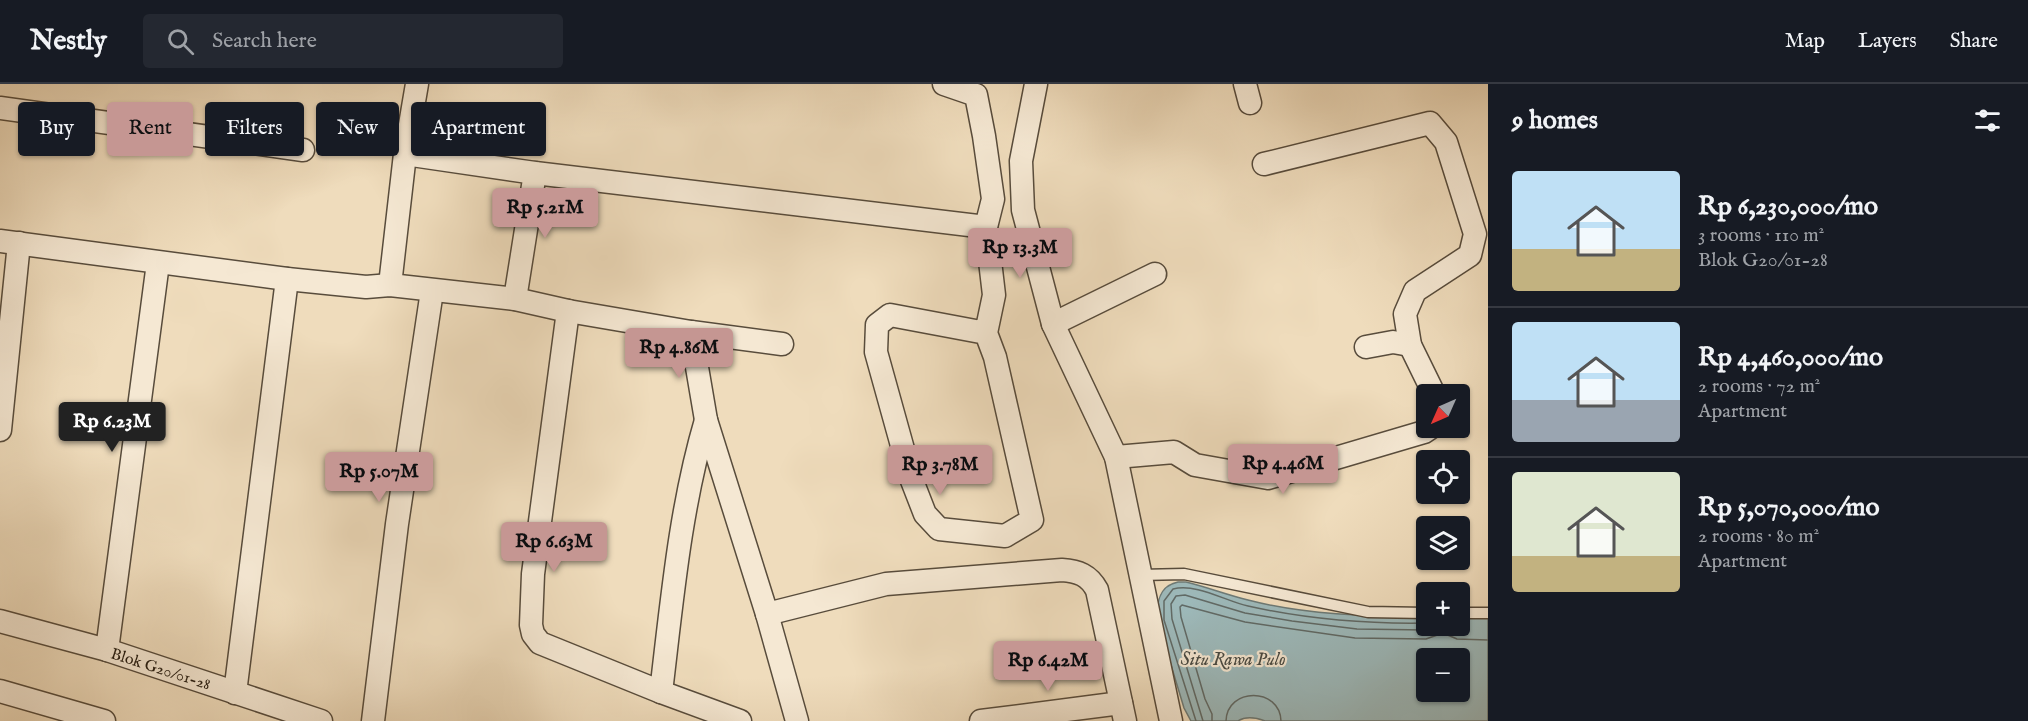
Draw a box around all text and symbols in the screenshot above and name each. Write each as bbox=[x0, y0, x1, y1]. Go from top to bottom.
search box bbox=[143, 14, 563, 68]
text: Nestly bbox=[30, 24, 107, 59]
icon: search bbox=[164, 25, 197, 58]
text: Search here bbox=[212, 27, 317, 55]
text: Map bbox=[1785, 28, 1825, 55]
text: Layers bbox=[1858, 28, 1917, 55]
text: Share bbox=[1950, 28, 1998, 55]
chip: Buy bbox=[18, 102, 95, 156]
chip: Rent bbox=[107, 102, 193, 156]
chip: Filters bbox=[205, 102, 304, 156]
chip: New bbox=[316, 102, 399, 156]
chip: Apartment bbox=[411, 102, 546, 156]
text: 9 homes bbox=[1512, 104, 1598, 137]
icon: filters bbox=[1971, 104, 2004, 137]
pin: Rp 5.21M bbox=[483, 188, 607, 239]
text: Rp 6,230,000/mo bbox=[1698, 190, 1878, 223]
text: Rp 5.21M bbox=[506, 195, 584, 220]
icon: home bbox=[1560, 195, 1632, 267]
text: 3 rooms · 110 m² bbox=[1698, 223, 1824, 248]
pin: Rp 13.3M bbox=[958, 228, 1082, 279]
text: Rp 13.3M bbox=[982, 235, 1058, 260]
text: Blok G20/01-28 bbox=[1698, 248, 1828, 273]
pin: Rp 4.86M bbox=[617, 328, 741, 379]
text: Rp 4.86M bbox=[639, 335, 719, 360]
text: Rp 4,460,000/mo bbox=[1698, 341, 1883, 374]
icon: home bbox=[1560, 346, 1632, 418]
text: 2 rooms · 72 m² bbox=[1698, 374, 1820, 399]
north arrow bbox=[1416, 384, 1470, 438]
map controls bbox=[1416, 384, 1470, 702]
text: Apartment bbox=[1698, 399, 1787, 424]
pin: Rp 6.23M bbox=[50, 402, 174, 453]
text: Rp 6.23M bbox=[73, 409, 151, 434]
pin: Rp 4.46M bbox=[1221, 444, 1345, 495]
pin: Rp 3.78M bbox=[878, 445, 1002, 496]
button: locate bbox=[1416, 450, 1470, 504]
text: Rp 4.46M bbox=[1242, 451, 1324, 476]
pin: Rp 5.07M bbox=[317, 452, 441, 503]
text: Rp 3.78M bbox=[901, 452, 979, 477]
text: Rp 5.07M bbox=[339, 459, 419, 484]
text: Rp 5,070,000/mo bbox=[1698, 491, 1880, 524]
icon: home bbox=[1560, 496, 1632, 568]
button: layers bbox=[1416, 516, 1470, 570]
pin: Rp 6.63M bbox=[492, 522, 616, 573]
text: 2 rooms · 80 m² bbox=[1698, 524, 1819, 549]
text: Rp 6.63M bbox=[515, 529, 593, 554]
text: Apartment bbox=[1698, 549, 1787, 574]
button: + bbox=[1416, 582, 1470, 636]
pin: Rp 6.42M bbox=[986, 641, 1110, 692]
street label: Blok G20/01-28 bbox=[108, 644, 213, 695]
text: Rp 6.42M bbox=[1007, 648, 1089, 673]
button: − bbox=[1416, 648, 1470, 702]
water label: Situ Rawa Pulo bbox=[1180, 649, 1286, 672]

